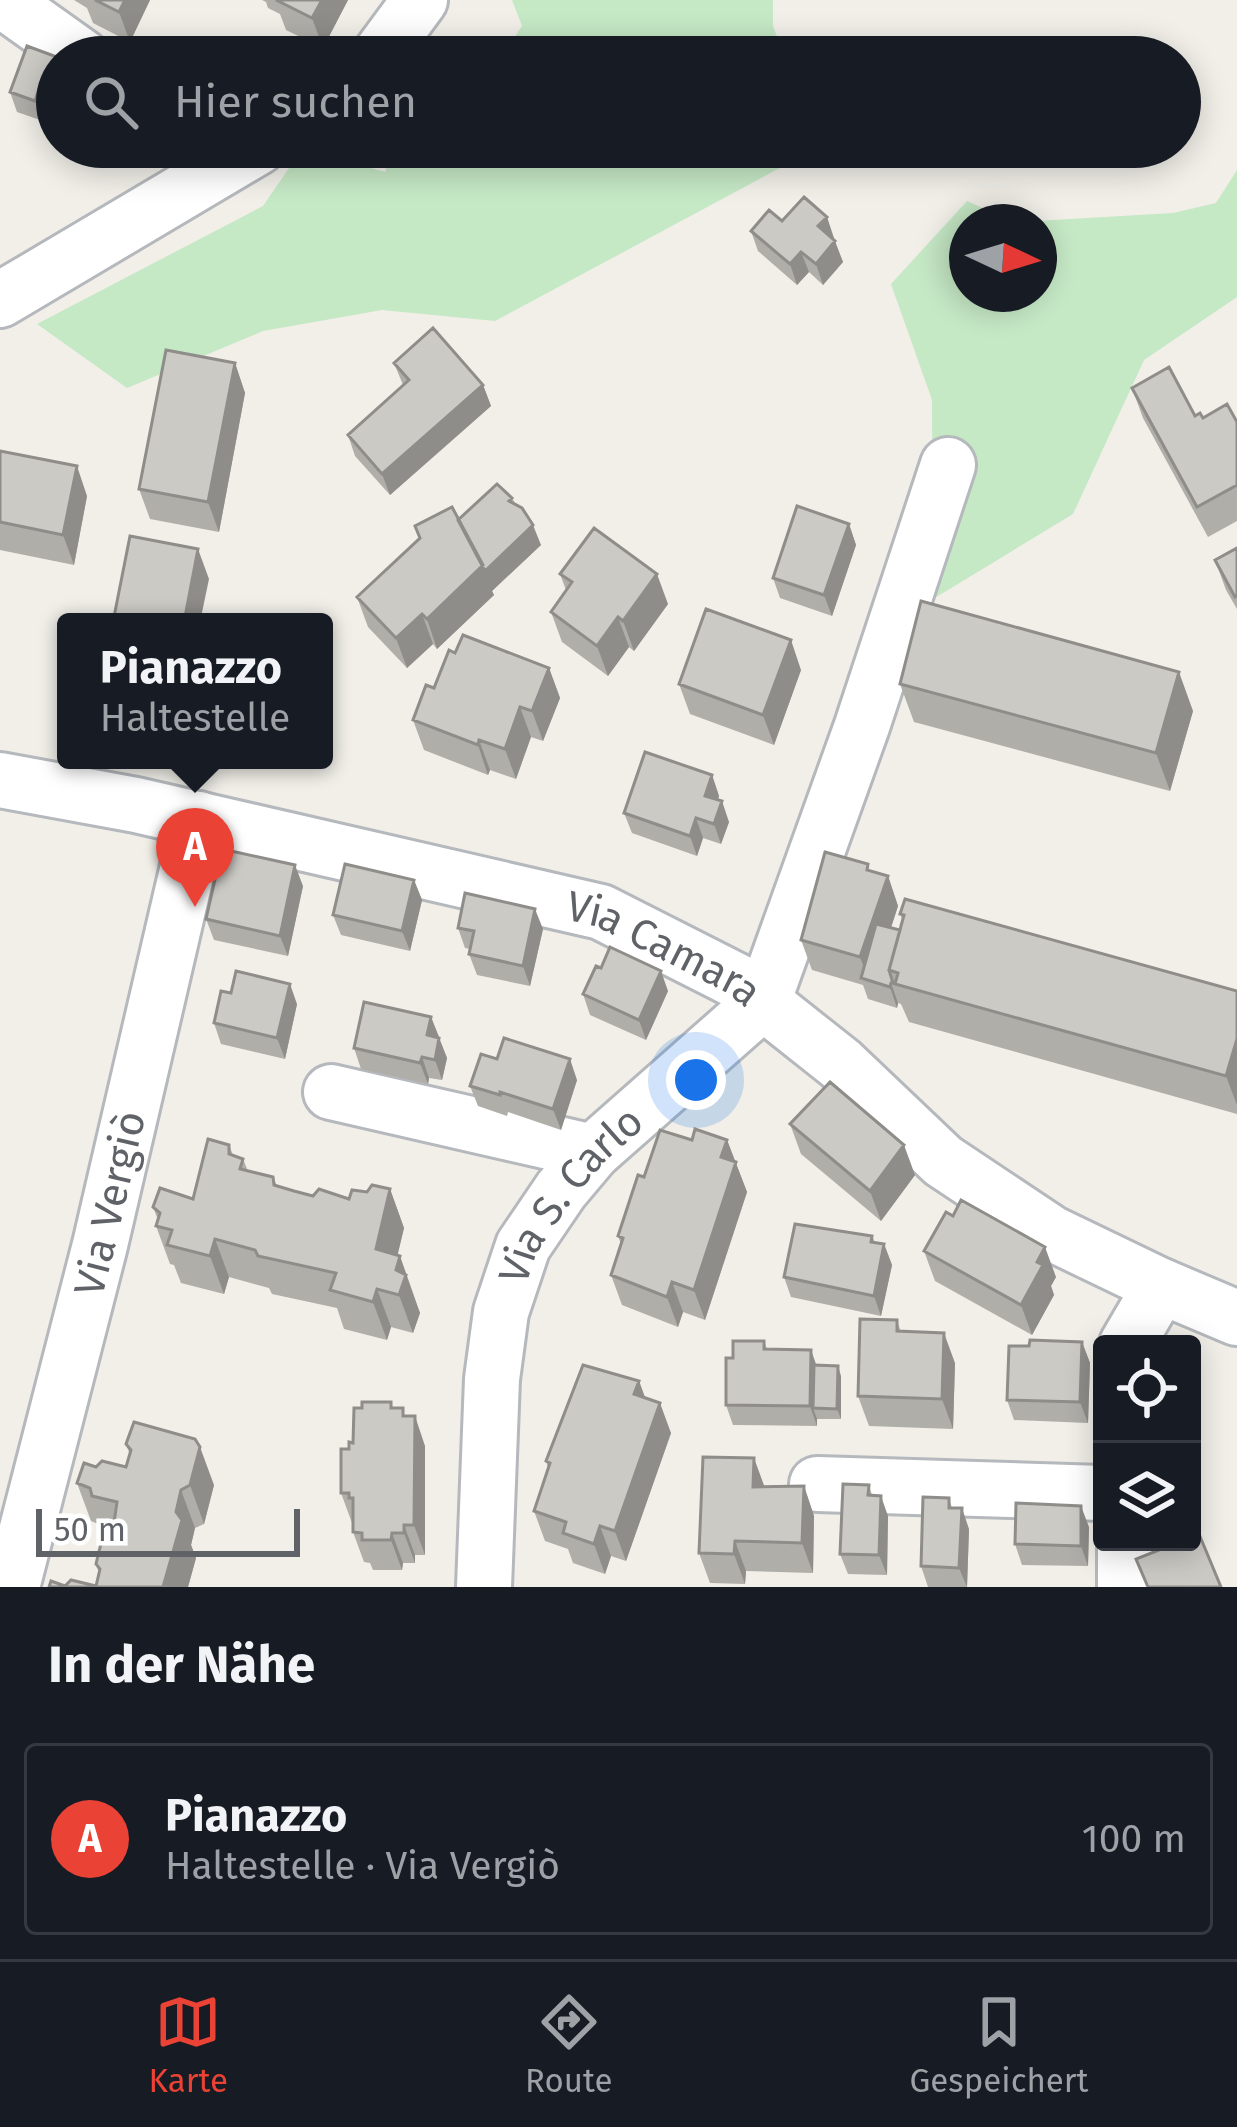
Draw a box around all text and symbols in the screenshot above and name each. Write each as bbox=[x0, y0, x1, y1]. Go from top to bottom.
search box bbox=[36, 36, 1201, 168]
icon: search bbox=[78, 69, 144, 135]
text: Hier suchen bbox=[174, 75, 417, 129]
north arrow bbox=[949, 204, 1057, 312]
popup bbox=[57, 613, 333, 769]
text: Pianazzo bbox=[100, 641, 282, 695]
text: Haltestelle bbox=[100, 695, 290, 741]
pin: A bbox=[156, 808, 234, 907]
street label: Via Camara bbox=[562, 881, 771, 1017]
your location bbox=[666, 1050, 726, 1110]
street label: Via S. Carlo bbox=[488, 1096, 653, 1290]
street label: Via Vergiò bbox=[64, 1106, 156, 1301]
map controls bbox=[1093, 1335, 1201, 1551]
button: locate bbox=[1093, 1335, 1201, 1443]
button: layers bbox=[1093, 1443, 1201, 1551]
scale bar bbox=[36, 1503, 300, 1556]
text: 50 m bbox=[54, 1510, 126, 1550]
text: In der Nähe bbox=[48, 1634, 315, 1696]
text: Pianazzo bbox=[165, 1789, 347, 1843]
text: A bbox=[78, 1816, 102, 1862]
text: 100 m bbox=[1082, 1816, 1186, 1862]
text: Haltestelle · Via Vergiò bbox=[165, 1843, 560, 1889]
tab: Karte bbox=[149, 1989, 228, 2101]
tab: Route bbox=[525, 1989, 612, 2101]
tab: Gespeichert bbox=[910, 1989, 1088, 2101]

